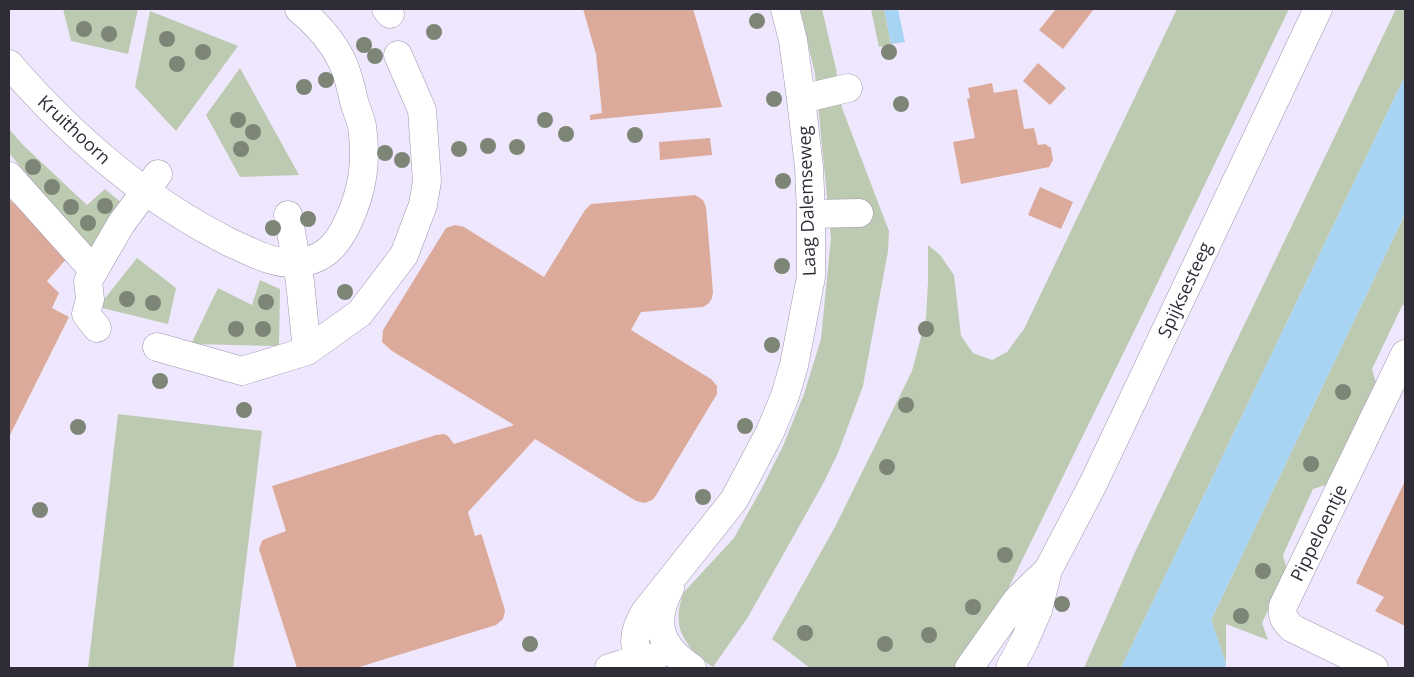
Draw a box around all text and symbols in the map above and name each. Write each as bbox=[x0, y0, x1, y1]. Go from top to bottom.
street label: Kruithoorn bbox=[33, 89, 116, 169]
street label: Laag Dalemseweg bbox=[791, 125, 821, 277]
street label: Spijksesteeg bbox=[1151, 238, 1217, 341]
street label: Pippeloentje bbox=[1284, 480, 1352, 585]

